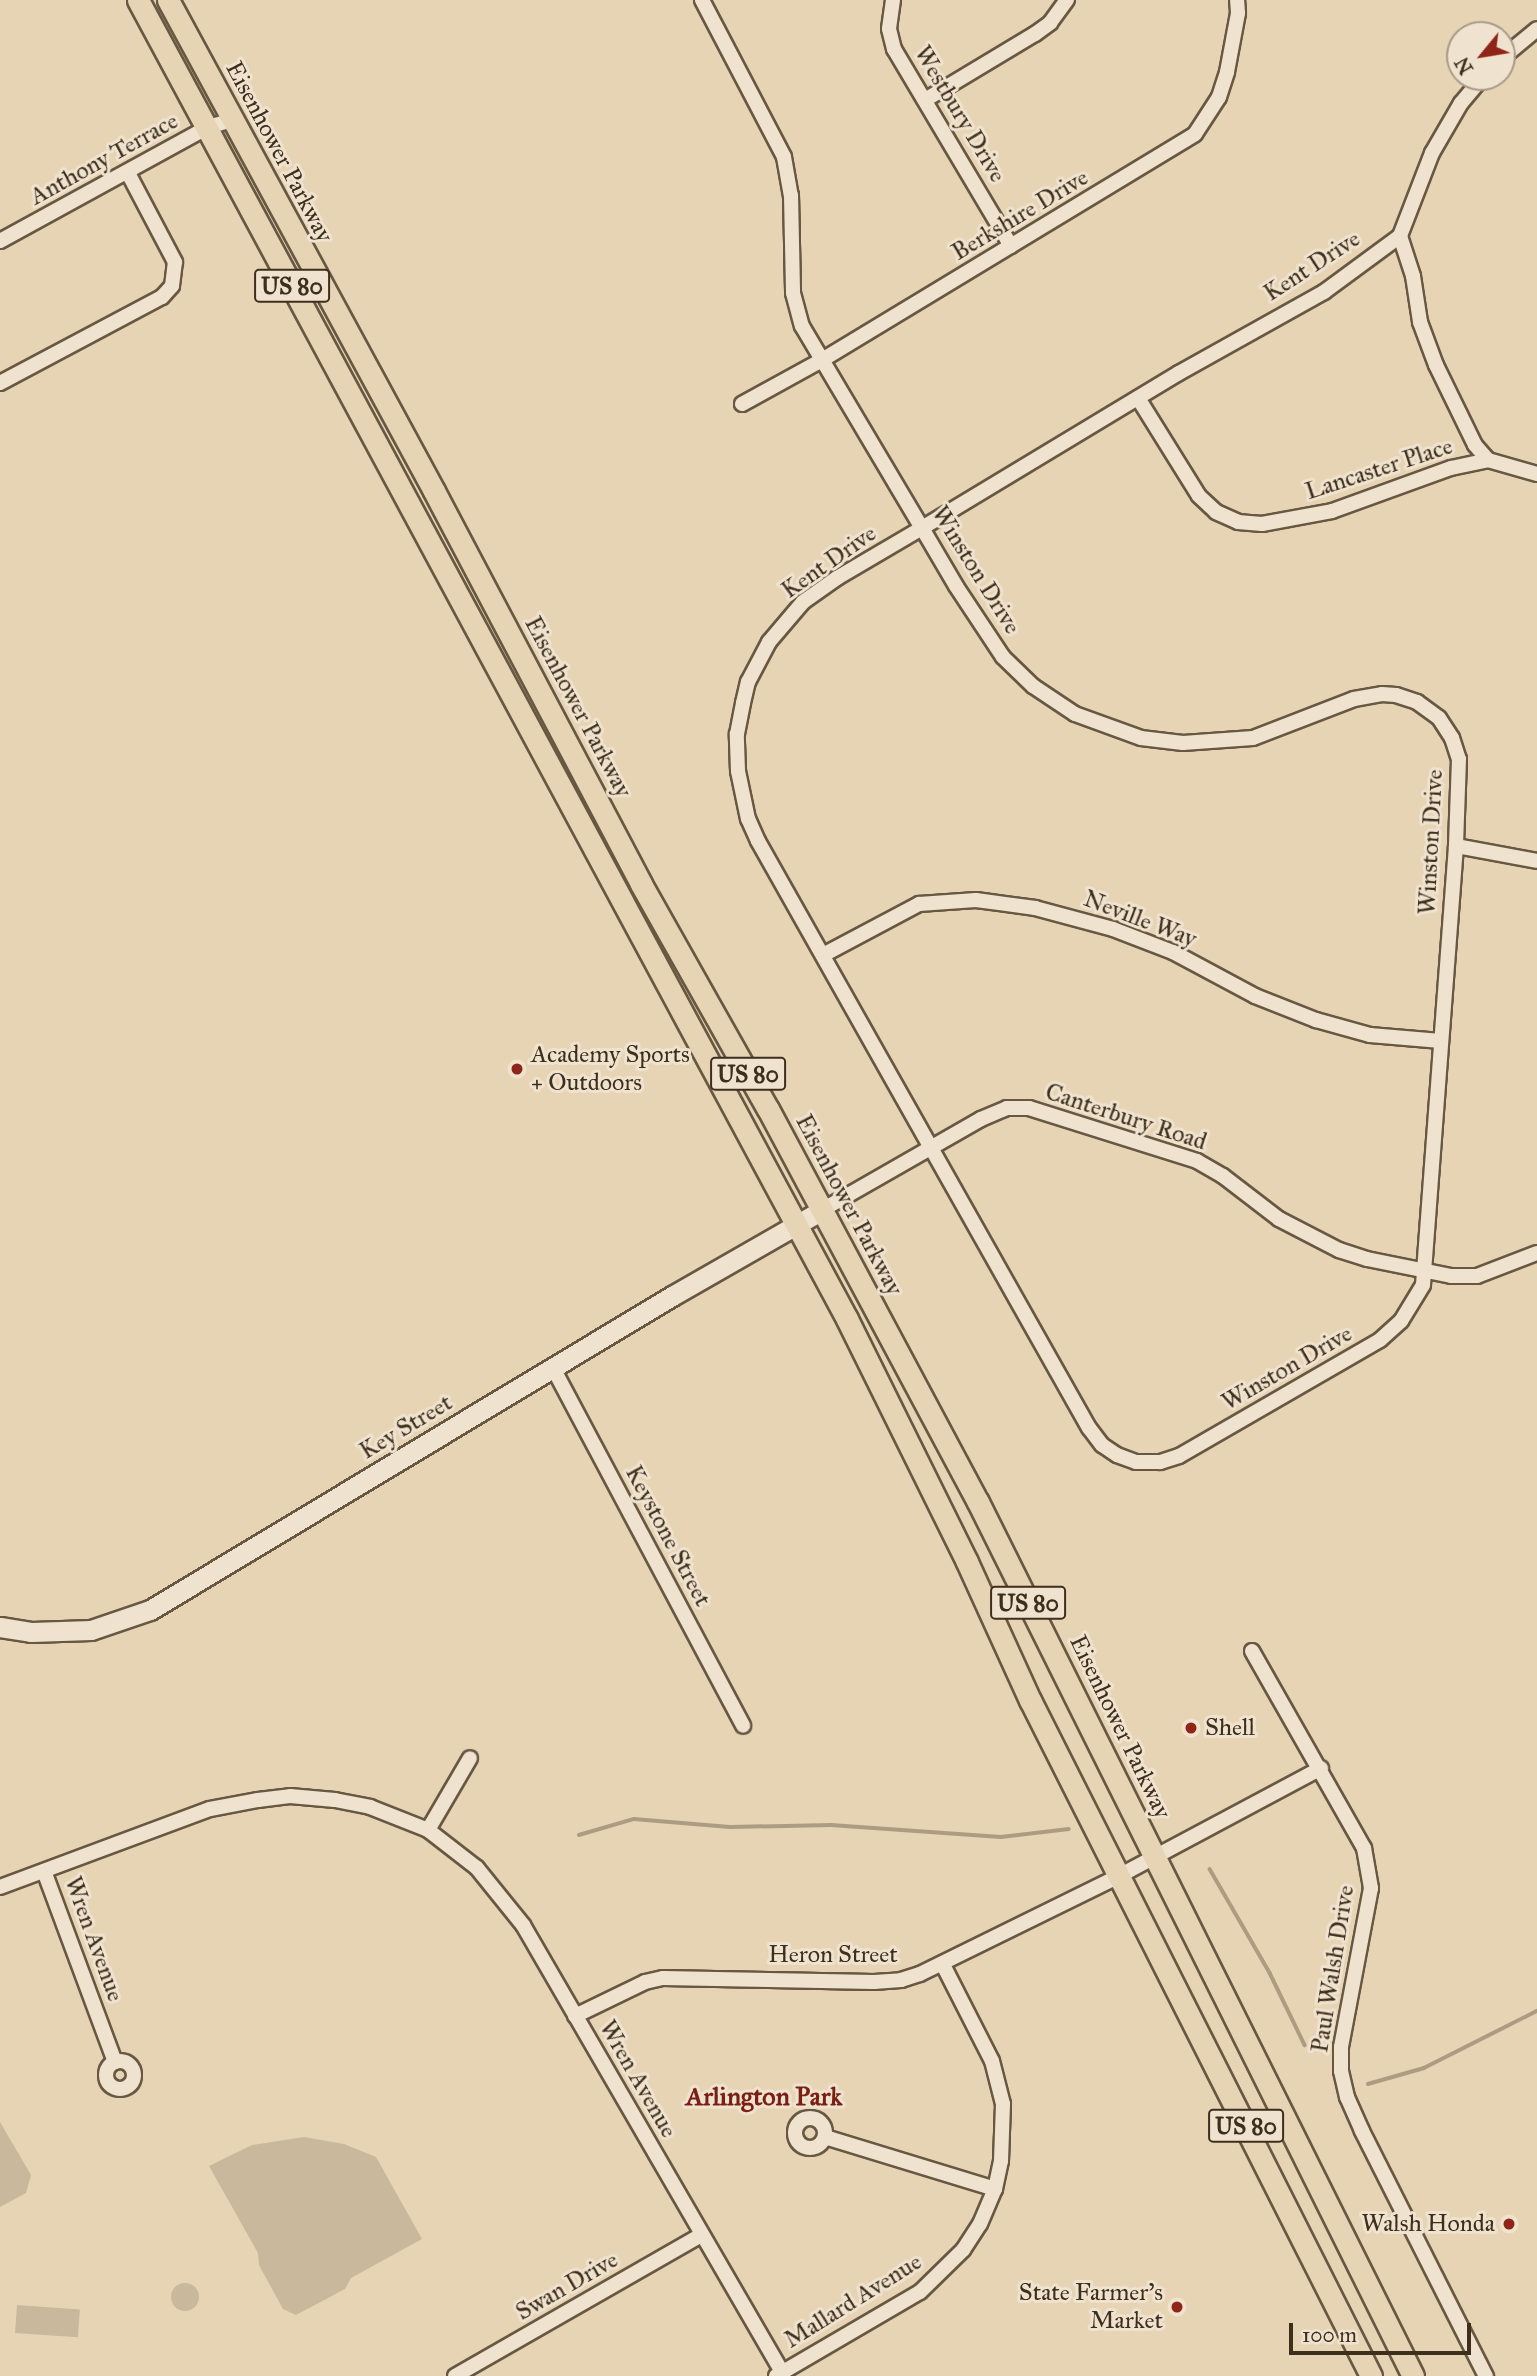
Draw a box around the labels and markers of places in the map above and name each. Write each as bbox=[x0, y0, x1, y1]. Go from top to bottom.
place label: Academy Sports + Outdoors bbox=[531, 1041, 690, 1097]
marker: Academy Sports + Outdoors bbox=[509, 1061, 525, 1077]
place label: Shell bbox=[1205, 1714, 1255, 1742]
marker: Shell bbox=[1183, 1720, 1199, 1736]
place label: Walsh Honda bbox=[1362, 2210, 1495, 2238]
marker: Walsh Honda bbox=[1501, 2216, 1517, 2232]
place label: State Farmer's Market bbox=[1019, 2279, 1163, 2335]
marker: State Farmer's Market bbox=[1169, 2299, 1185, 2315]

